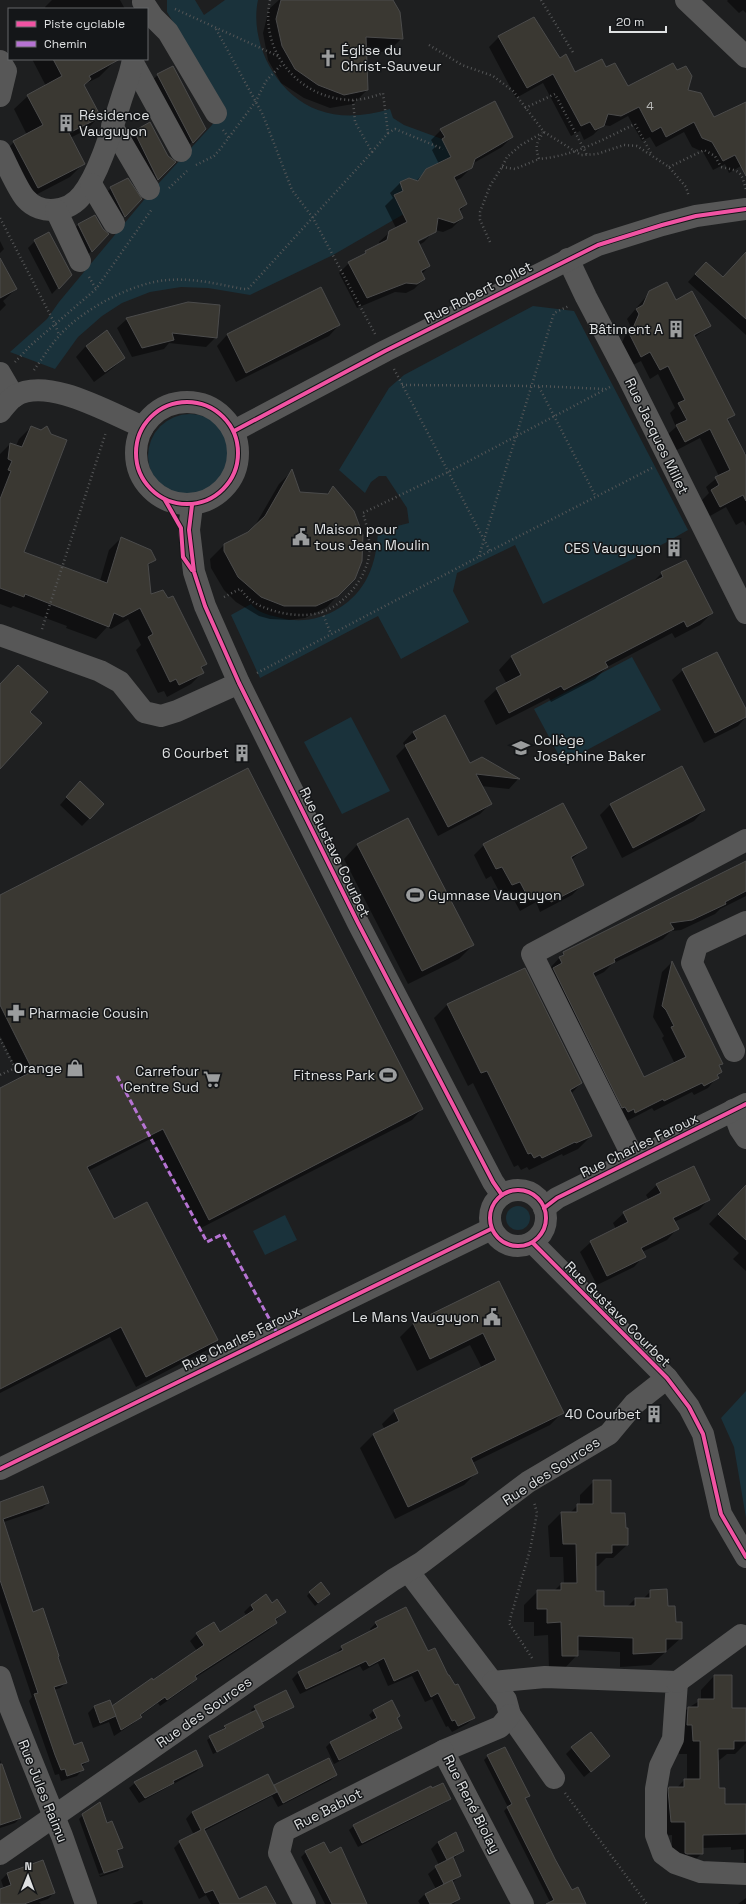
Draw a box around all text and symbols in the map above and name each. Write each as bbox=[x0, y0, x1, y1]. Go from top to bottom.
legend bbox=[8, 8, 148, 60]
scale bar bbox=[610, 8, 666, 34]
text: 20 m bbox=[616, 14, 644, 30]
text: Piste cyclable bbox=[44, 16, 125, 32]
text: Chemin bbox=[44, 36, 87, 52]
place label: Église du Christ-Sauveur bbox=[341, 41, 442, 75]
church icon: Église du Christ-Sauveur bbox=[318, 48, 338, 68]
house number: 4 bbox=[646, 98, 654, 114]
place label: Résidence Vauguyon bbox=[79, 106, 149, 140]
building icon: Résidence Vauguyon bbox=[56, 113, 76, 133]
street label: Rue Robert Collet bbox=[421, 257, 535, 327]
building icon: Bâtiment A bbox=[666, 319, 686, 339]
place label: Bâtiment A bbox=[589, 320, 663, 338]
street label: Rue Jacques Millet bbox=[621, 375, 693, 497]
place label: Maison pour tous Jean Moulin bbox=[314, 520, 430, 554]
public building icon: Maison pour tous Jean Moulin bbox=[291, 527, 311, 547]
building icon: CES Vauguyon bbox=[664, 538, 684, 558]
place label: CES Vauguyon bbox=[564, 539, 661, 557]
place label: Collège Joséphine Baker bbox=[534, 731, 646, 765]
school or university icon: Collège Joséphine Baker bbox=[511, 738, 531, 758]
building icon: 6 Courbet bbox=[232, 743, 252, 763]
place label: 6 Courbet bbox=[162, 744, 229, 762]
street label: Rue Gustave Courbet bbox=[296, 784, 374, 920]
sports icon: Gymnase Vauguyon bbox=[405, 885, 425, 905]
place label: Gymnase Vauguyon bbox=[428, 886, 561, 904]
pharmacy icon: Pharmacie Cousin bbox=[6, 1003, 26, 1023]
place label: Pharmacie Cousin bbox=[29, 1004, 149, 1022]
shop icon: Orange bbox=[65, 1058, 85, 1078]
place label: Orange bbox=[14, 1059, 62, 1077]
place label: Carrefour Centre Sud bbox=[124, 1062, 199, 1096]
sports icon: Fitness Park bbox=[378, 1065, 398, 1085]
place label: Fitness Park bbox=[293, 1066, 375, 1084]
supermarket icon: Carrefour Centre Sud bbox=[202, 1069, 222, 1089]
street label: Rue Charles Faroux bbox=[577, 1109, 701, 1181]
street label: Rue Gustave Courbet bbox=[561, 1257, 675, 1371]
street label: Rue Charles Faroux bbox=[179, 1302, 303, 1374]
public building icon: Le Mans Vauguyon bbox=[482, 1307, 502, 1327]
place label: Le Mans Vauguyon bbox=[352, 1308, 479, 1326]
building icon: 40 Courbet bbox=[644, 1404, 664, 1424]
place label: 40 Courbet bbox=[565, 1405, 641, 1423]
street label: Rue des Sources bbox=[499, 1433, 603, 1509]
street label: Rue des Sources bbox=[153, 1672, 255, 1752]
street label: Rue Jules Raimu bbox=[14, 1737, 72, 1845]
street label: Rue René Biolay bbox=[439, 1752, 505, 1856]
street label: Rue Bablot bbox=[291, 1784, 365, 1834]
north arrow bbox=[8, 1856, 48, 1896]
text: N bbox=[24, 1859, 32, 1873]

